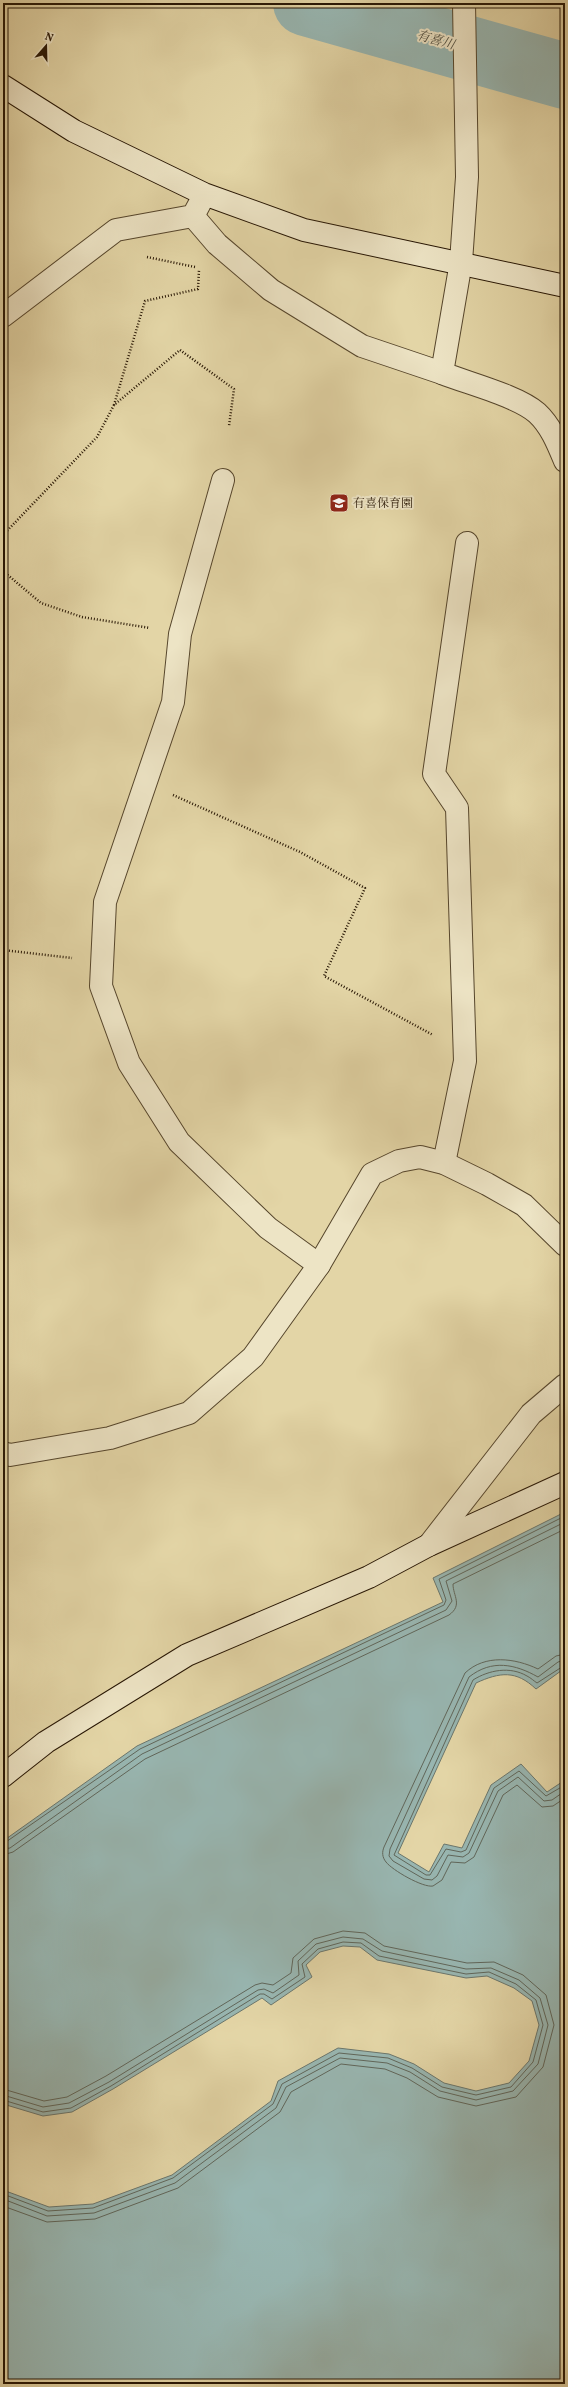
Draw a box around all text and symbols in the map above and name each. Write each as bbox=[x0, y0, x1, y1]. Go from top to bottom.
north arrow bbox=[26, 26, 66, 66]
water label: 有喜川 bbox=[414, 27, 459, 55]
text: N bbox=[43, 30, 55, 46]
school or university icon: 有喜保育園 bbox=[328, 492, 350, 514]
place label: 有喜保育園 bbox=[353, 496, 413, 512]

